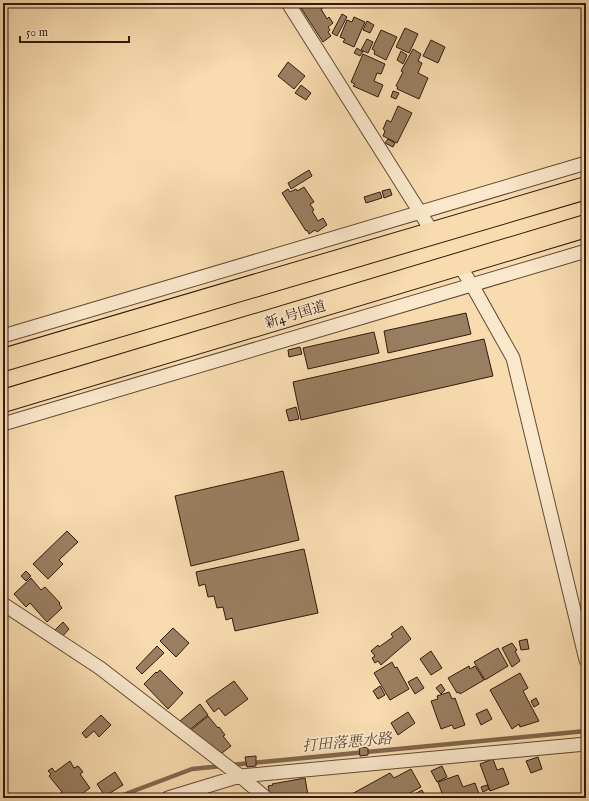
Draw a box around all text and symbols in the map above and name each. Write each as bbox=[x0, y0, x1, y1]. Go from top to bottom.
scale bar bbox=[20, 18, 129, 44]
text: 50 m bbox=[26, 25, 48, 40]
street label: 新4号国道 bbox=[263, 297, 328, 333]
water label: 打田落悪水路 bbox=[301, 729, 394, 756]

